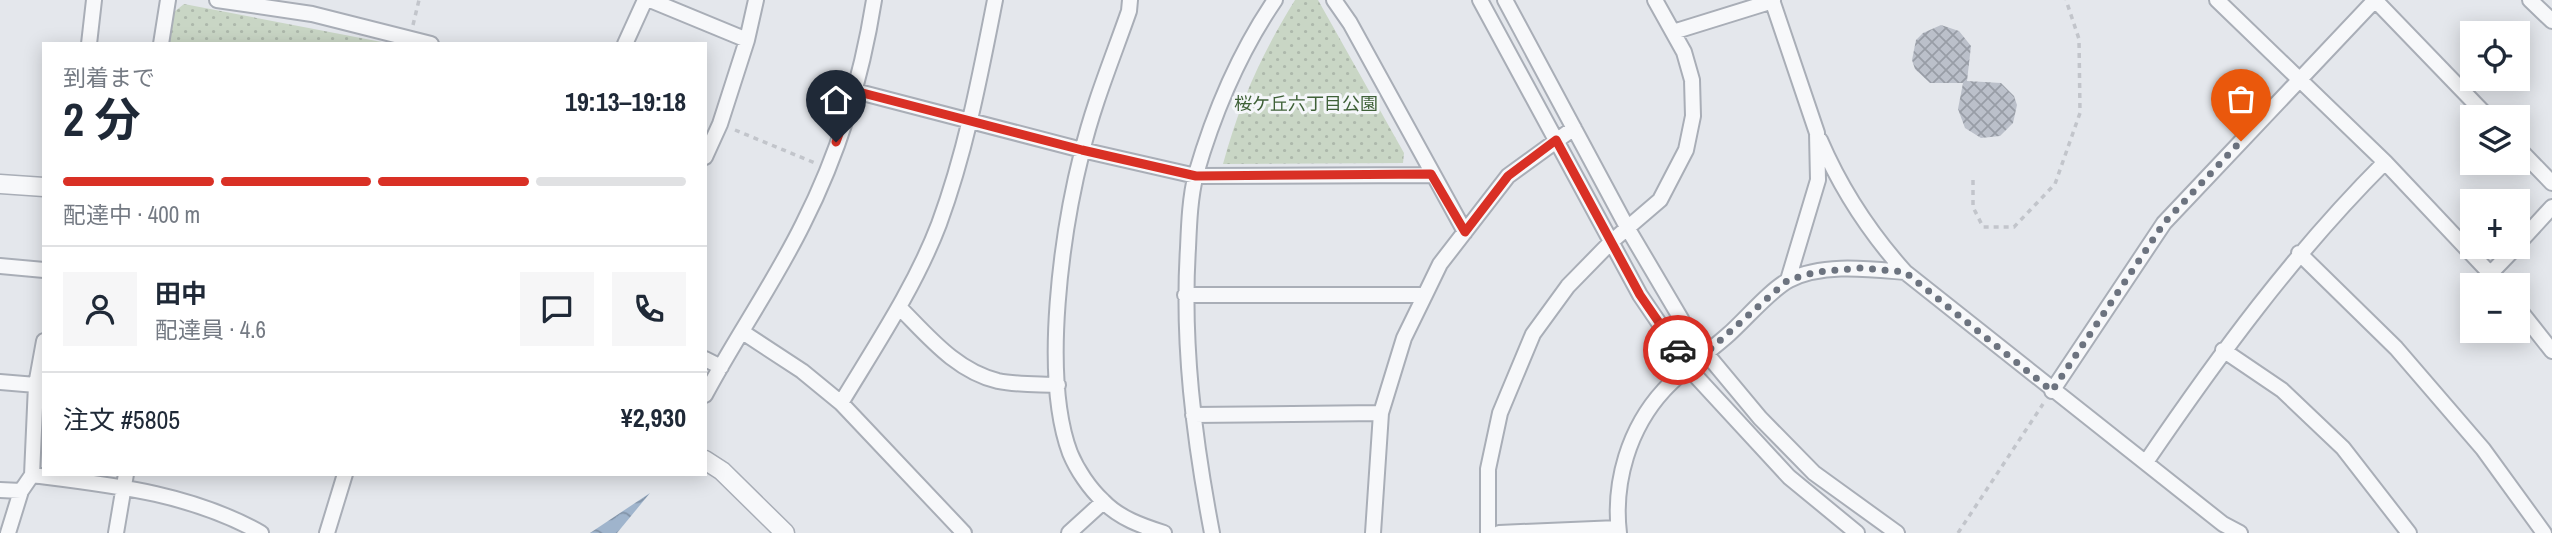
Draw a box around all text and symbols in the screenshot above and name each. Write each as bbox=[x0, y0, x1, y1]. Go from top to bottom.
map controls bbox=[2460, 21, 2530, 343]
button: locate bbox=[2460, 21, 2530, 91]
text: 到着まで bbox=[63, 62, 155, 93]
pin bbox=[2211, 69, 2271, 141]
pin bbox=[806, 70, 866, 142]
icon: bag bbox=[2222, 80, 2260, 118]
icon: home bbox=[817, 81, 855, 119]
text: 19:13–19:18 bbox=[565, 84, 686, 119]
text: 2 分 bbox=[63, 88, 140, 150]
park label: 桜ケ丘六丁目公園 bbox=[1234, 91, 1378, 116]
button: layers bbox=[2460, 105, 2530, 175]
button: + bbox=[2460, 189, 2530, 259]
text: 配達中 · 400 m bbox=[63, 199, 200, 230]
button: person bbox=[63, 272, 137, 346]
button: chat bbox=[520, 272, 594, 346]
button: phone bbox=[612, 272, 686, 346]
button: − bbox=[2460, 273, 2530, 343]
text: 田中 bbox=[155, 276, 207, 311]
text: 配達員 · 4.6 bbox=[155, 314, 266, 345]
courier bbox=[1643, 315, 1713, 385]
icon: car bbox=[1659, 331, 1697, 369]
text: ¥2,930 bbox=[621, 400, 686, 435]
text: 注文 #5805 bbox=[63, 402, 180, 437]

